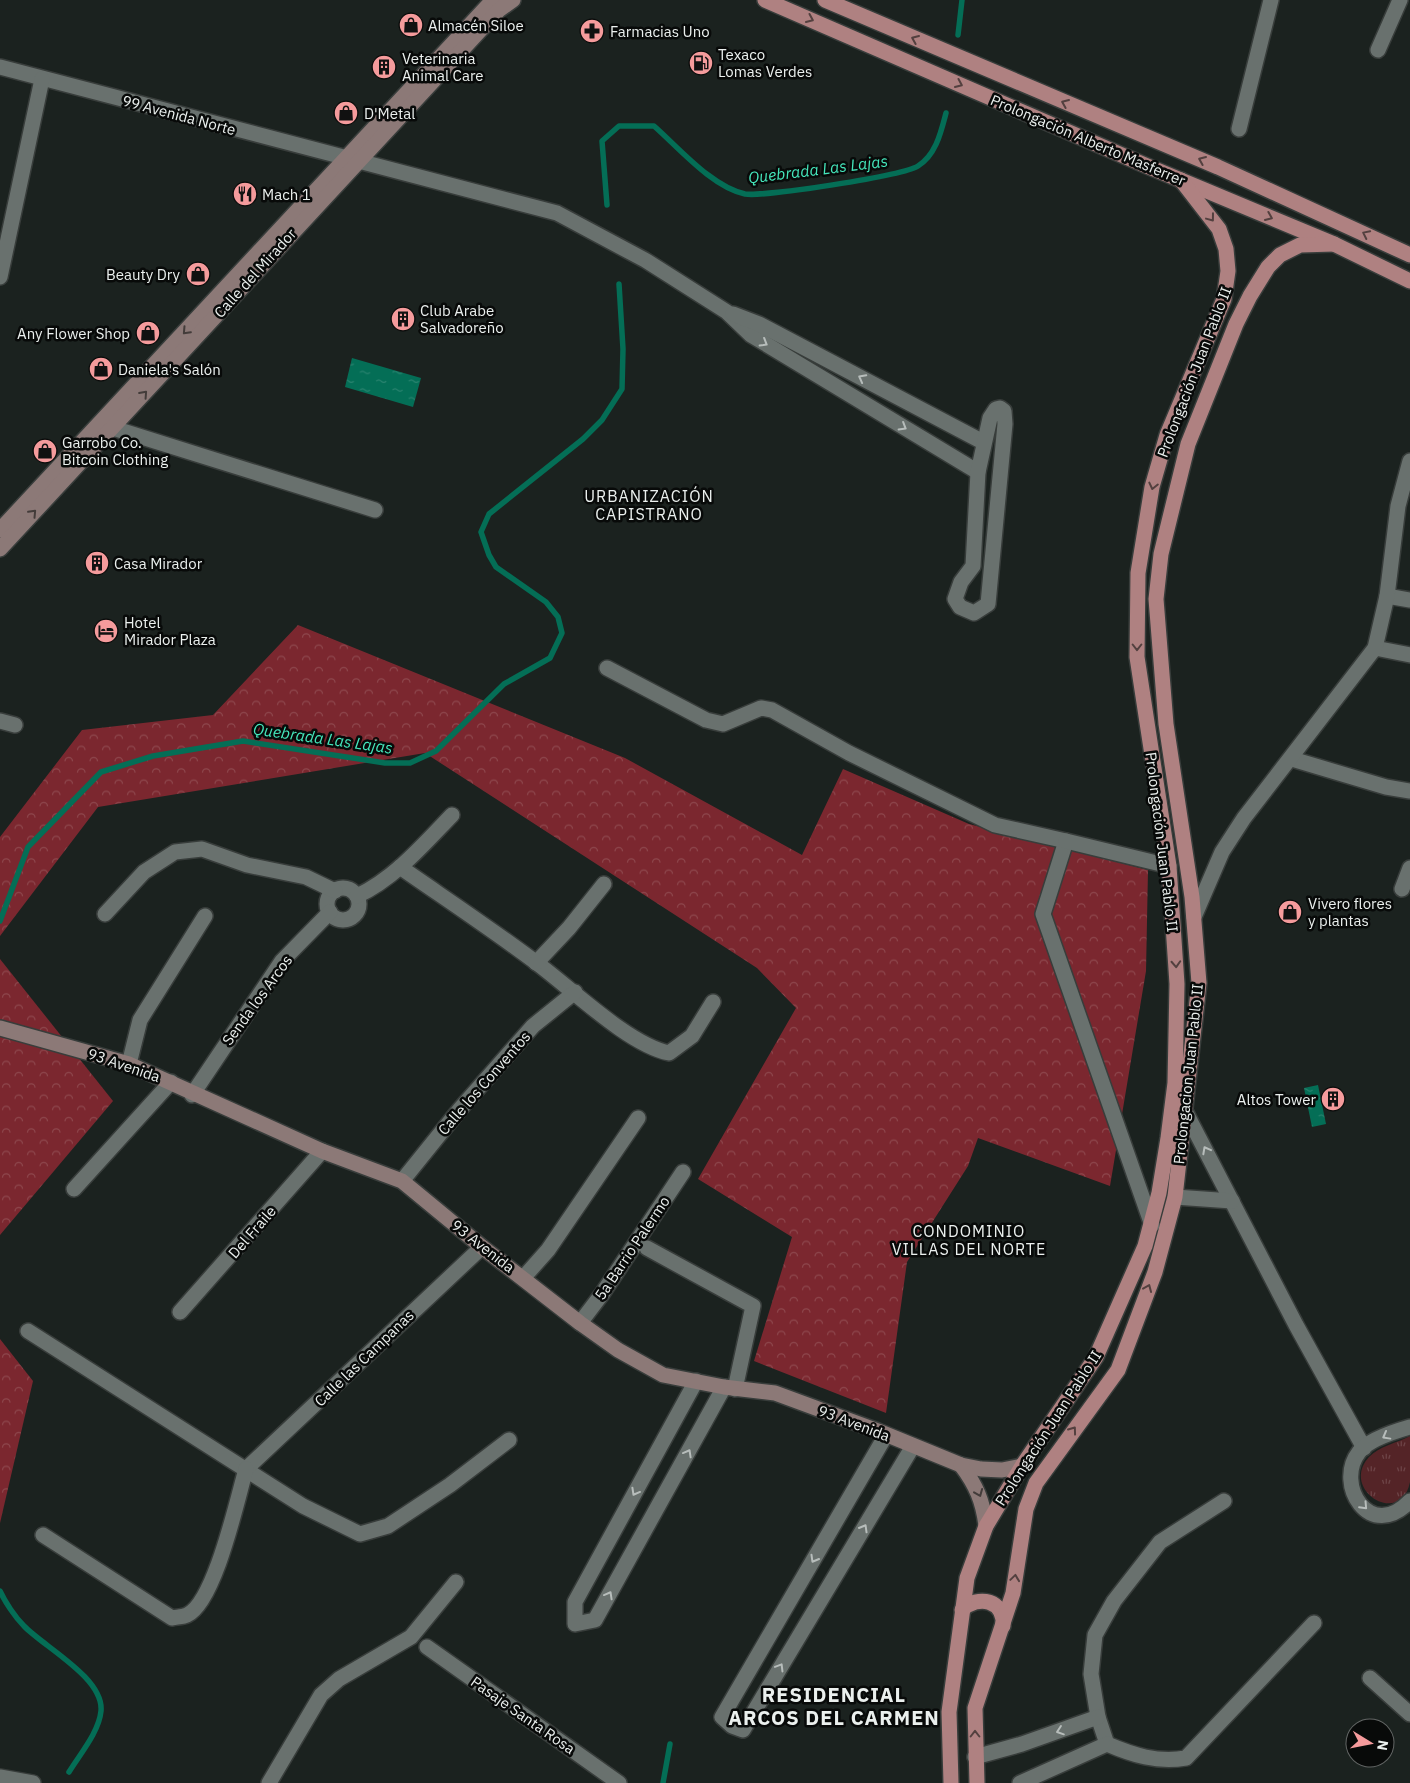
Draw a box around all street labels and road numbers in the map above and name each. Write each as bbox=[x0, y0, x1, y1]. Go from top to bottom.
street label: Prolongación Alberto Masferrer bbox=[988, 90, 1189, 190]
street label: 99 Avenida Norte bbox=[120, 91, 238, 139]
street label: Calle del Mirador bbox=[210, 224, 300, 322]
street label: Prolongación Juan Pablo II bbox=[1153, 284, 1235, 460]
street label: Prolongación Juan Pablo II bbox=[1142, 751, 1182, 933]
street label: Senda los Arcos bbox=[218, 951, 296, 1049]
street label: Prolongacion Juan Pablo II bbox=[1169, 983, 1207, 1165]
street label: Calle los Conventos bbox=[434, 1027, 534, 1139]
street label: 93 Avenida bbox=[85, 1044, 163, 1086]
street label: 5a Barrio Palermo bbox=[590, 1192, 674, 1304]
street label: Del Fraile bbox=[224, 1202, 280, 1262]
street label: 93 Avenida bbox=[447, 1215, 519, 1277]
street label: Calle las Campanas bbox=[310, 1306, 418, 1410]
street label: Prolongación Juan Pablo II bbox=[991, 1347, 1105, 1509]
street label: 93 Avenida bbox=[815, 1401, 893, 1445]
street label: Pasaje Santa Rosa bbox=[467, 1672, 579, 1758]

